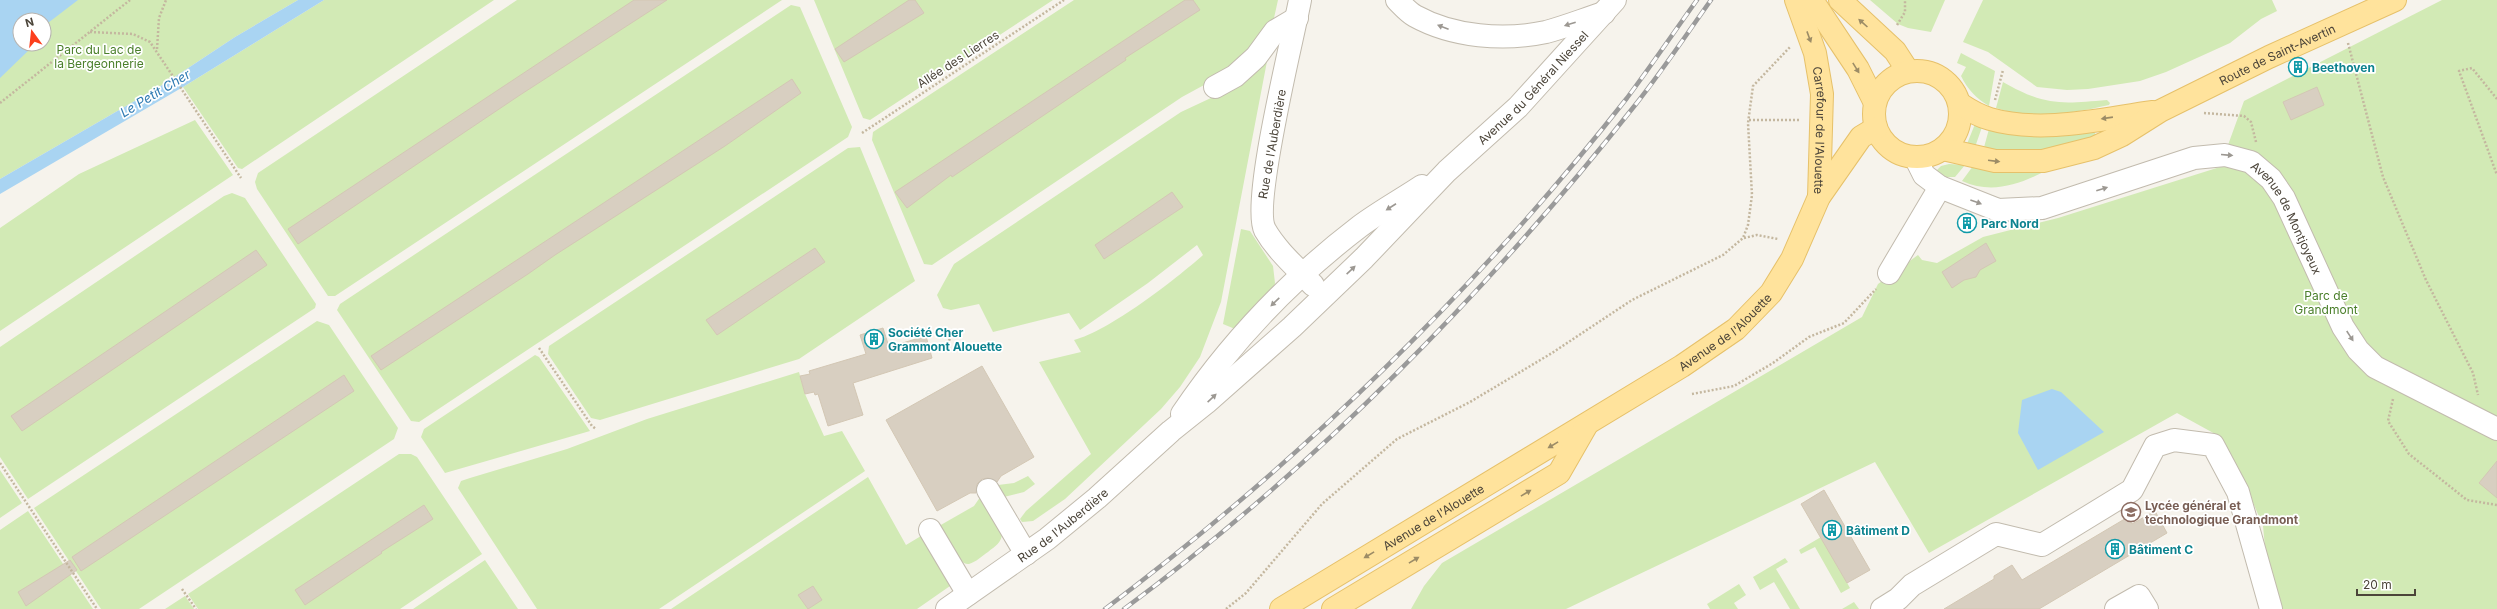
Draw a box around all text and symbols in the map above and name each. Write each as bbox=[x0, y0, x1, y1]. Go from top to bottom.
north arrow bbox=[12, 12, 52, 52]
text: N bbox=[24, 14, 35, 30]
one-way arrow bbox=[1858, 19, 1867, 28]
one-way arrow bbox=[1563, 21, 1575, 27]
street label: Route de Saint-Avertin bbox=[2217, 21, 2338, 88]
one-way arrow bbox=[1436, 23, 1448, 29]
street label: Allée des Lierres bbox=[914, 27, 1002, 91]
street label: Avenue du Général Niessel bbox=[1474, 27, 1591, 147]
one-way arrow bbox=[1806, 31, 1812, 43]
park label: Parc du Lac de la Bergeonnerie bbox=[54, 42, 144, 71]
building icon: Beethoven bbox=[2287, 56, 2309, 78]
place label: Beethoven bbox=[2312, 60, 2375, 75]
one-way arrow bbox=[1853, 62, 1860, 74]
water label: Le Petit Cher bbox=[117, 65, 194, 120]
street label: Carrefour de l'Alouette bbox=[1810, 65, 1830, 194]
street label: Rue de l'Auberdière bbox=[1255, 88, 1289, 200]
one-way arrow bbox=[2101, 115, 2114, 121]
one-way arrow bbox=[2221, 152, 2233, 159]
one-way arrow bbox=[1988, 157, 2001, 164]
street label: Avenue de Montjoyeux bbox=[2248, 158, 2325, 277]
one-way arrow bbox=[2096, 185, 2108, 191]
one-way arrow bbox=[1971, 199, 1983, 205]
one-way arrow bbox=[1385, 203, 1396, 210]
building icon: Parc Nord bbox=[1956, 212, 1978, 234]
place label: Parc Nord bbox=[1981, 216, 2039, 231]
one-way arrow bbox=[1346, 265, 1356, 275]
park label: Parc de Grandmont bbox=[2294, 288, 2358, 317]
street label: Avenue de l'Alouette bbox=[1675, 290, 1775, 374]
one-way arrow bbox=[1270, 297, 1280, 307]
place label: Société Cher Grammont Alouette bbox=[888, 325, 1002, 354]
building icon: Société Cher Grammont Alouette bbox=[863, 328, 885, 350]
one-way arrow bbox=[2346, 330, 2353, 342]
one-way arrow bbox=[1207, 393, 1218, 402]
one-way arrow bbox=[1547, 441, 1559, 448]
street label: Avenue de l'Alouette bbox=[1380, 480, 1487, 553]
street label: Rue de l'Auberdière bbox=[1014, 484, 1111, 565]
one-way arrow bbox=[1520, 490, 1532, 497]
place label: Lycée général et technologique Grandmont bbox=[2145, 498, 2299, 527]
school or university icon: Lycée général et technologique Grandmont bbox=[2120, 501, 2142, 523]
building icon: Bâtiment D bbox=[1821, 519, 1843, 541]
place label: Bâtiment D bbox=[1846, 523, 1910, 538]
building icon: Bâtiment C bbox=[2104, 538, 2126, 560]
place label: Bâtiment C bbox=[2129, 542, 2193, 557]
one-way arrow bbox=[1363, 551, 1375, 558]
one-way arrow bbox=[1409, 556, 1419, 564]
scale bar bbox=[2357, 571, 2415, 597]
text: 20 m bbox=[2363, 577, 2392, 592]

